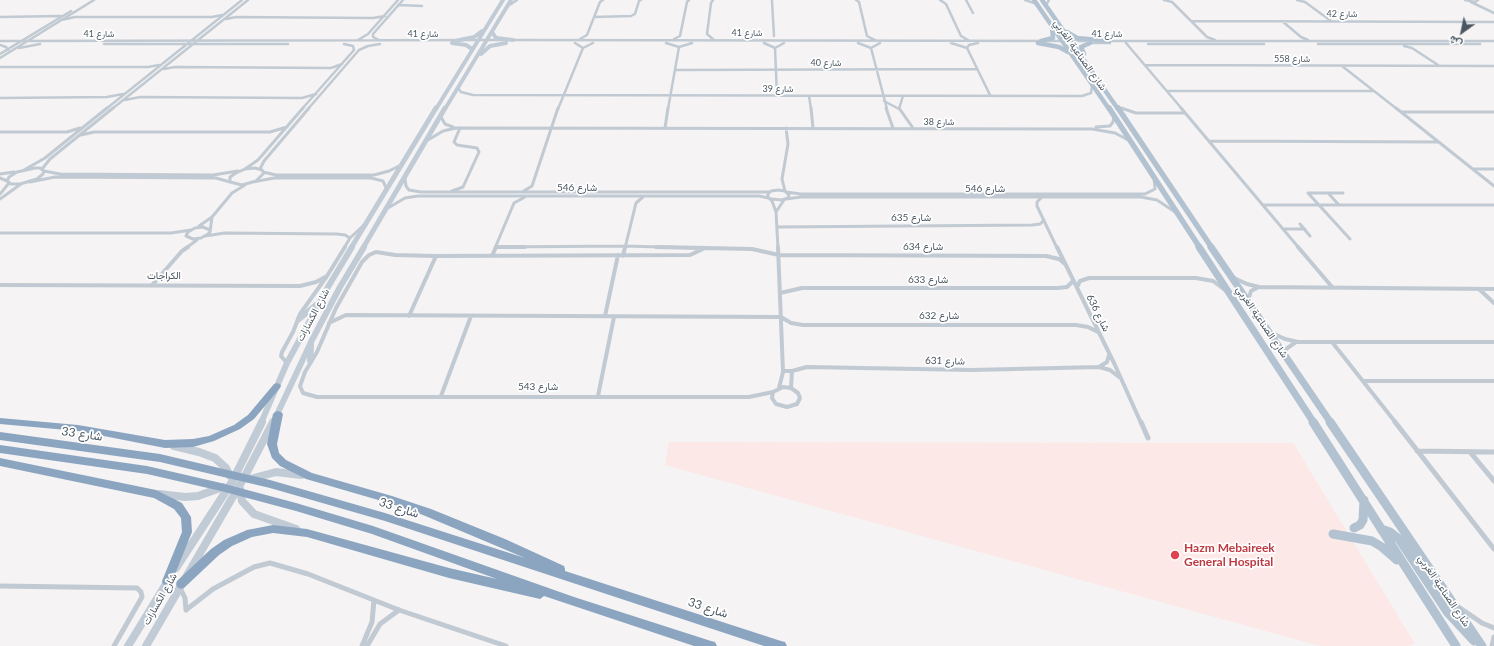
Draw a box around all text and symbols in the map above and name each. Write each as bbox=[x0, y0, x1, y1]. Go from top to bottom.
street label: شارع 42 bbox=[1327, 9, 1357, 19]
north arrow bbox=[1442, 12, 1482, 52]
street label: شارع الصناعية الغربي bbox=[1051, 17, 1109, 93]
street label: شارع 41 bbox=[732, 28, 762, 38]
street label: شارع 41 bbox=[84, 29, 114, 39]
street label: شارع 41 bbox=[408, 29, 438, 39]
street label: شارع 41 bbox=[1092, 29, 1122, 39]
text: ش bbox=[1446, 33, 1464, 52]
street label: شارع 558 bbox=[1274, 54, 1310, 64]
street label: شارع 40 bbox=[811, 58, 841, 68]
street label: شارع 39 bbox=[763, 84, 793, 94]
street label: شارع 38 bbox=[924, 117, 954, 127]
street label: شارع 546 bbox=[557, 182, 597, 194]
street label: شارع 546 bbox=[965, 183, 1005, 195]
street label: شارع 635 bbox=[891, 212, 931, 224]
street label: شارع 634 bbox=[903, 241, 943, 253]
street label: الكراجات bbox=[147, 270, 181, 282]
street label: شارع 633 bbox=[908, 274, 948, 286]
street label: شارع الصناعية الغربي bbox=[1234, 284, 1290, 360]
street label: شارع الكسارات bbox=[294, 287, 332, 343]
street label: شارع 636 bbox=[1084, 292, 1112, 334]
street label: شارع 632 bbox=[919, 310, 959, 322]
street label: شارع 631 bbox=[925, 355, 965, 367]
street label: شارع 543 bbox=[518, 381, 558, 393]
street label: شارع 33 bbox=[61, 424, 103, 444]
street label: شارع 33 bbox=[377, 495, 421, 521]
place label: Hazm Mebaireek General Hospital bbox=[1184, 541, 1275, 569]
marker: Hazm Mebaireek General Hospital bbox=[1169, 549, 1181, 561]
street label: شارع الصناعية الغربي bbox=[1416, 553, 1472, 629]
street label: شارع الكسارات bbox=[140, 571, 180, 627]
street label: شارع 33 bbox=[686, 595, 730, 621]

